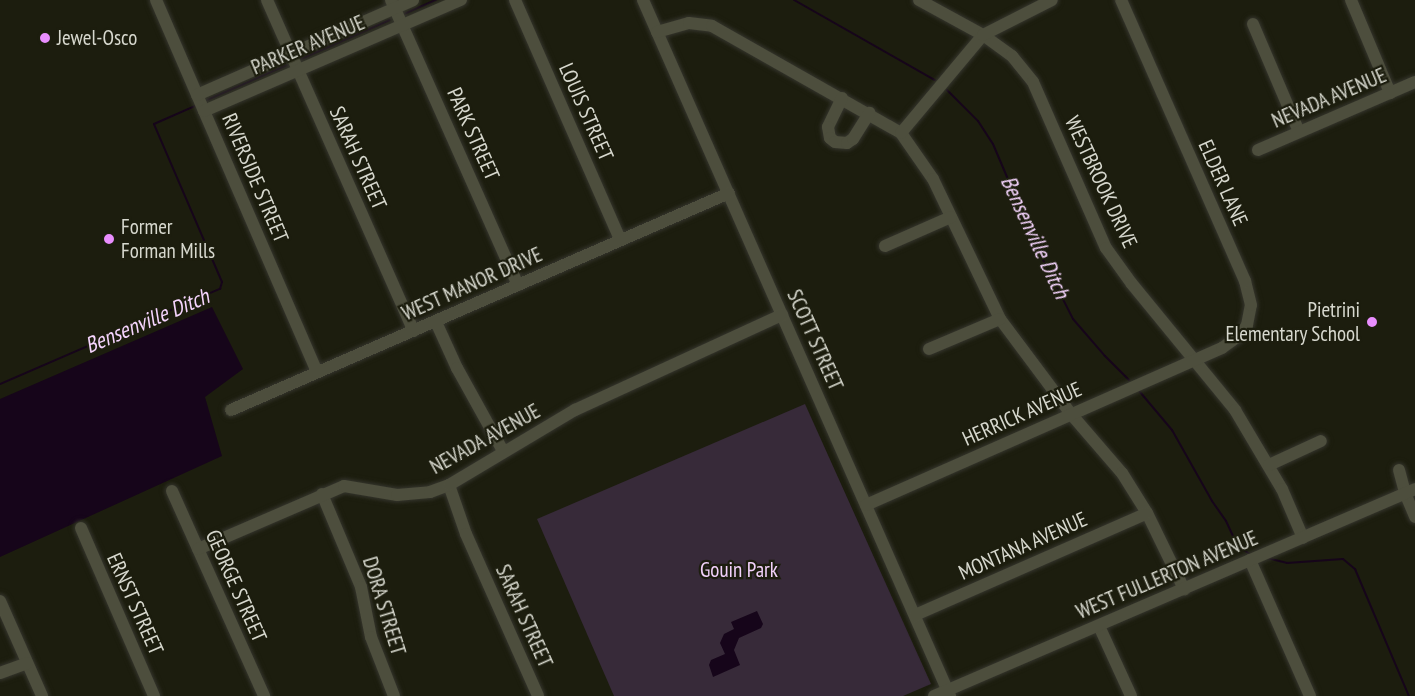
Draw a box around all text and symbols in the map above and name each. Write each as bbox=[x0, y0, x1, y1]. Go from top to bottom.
street label: PARKER AVENUE bbox=[247, 10, 369, 80]
place label: Jewel-Osco bbox=[57, 25, 137, 51]
marker: Jewel-Osco bbox=[38, 31, 52, 45]
street label: LOUIS STREET bbox=[553, 59, 619, 165]
street label: NEVADA AVENUE bbox=[1267, 62, 1391, 134]
street label: PARK STREET bbox=[441, 84, 505, 184]
street label: SARAH STREET bbox=[324, 103, 392, 213]
street label: RIVERSIDE STREET bbox=[216, 110, 294, 246]
street label: WESTBROOK DRIVE bbox=[1059, 112, 1143, 252]
street label: ELDER LANE bbox=[1193, 136, 1253, 230]
water label: Bensenville Ditch bbox=[995, 171, 1075, 303]
place label: Former Forman Mills bbox=[121, 214, 215, 264]
marker: Former Forman Mills bbox=[102, 232, 116, 246]
street label: WEST MANOR DRIVE bbox=[398, 242, 546, 326]
water label: Bensenville Ditch bbox=[81, 283, 213, 359]
street label: SCOTT STREET bbox=[781, 285, 849, 395]
place label: Pietrini Elementary School bbox=[1225, 297, 1360, 347]
marker: Pietrini Elementary School bbox=[1365, 315, 1379, 329]
street label: HERRICK AVENUE bbox=[958, 376, 1086, 452]
street label: NEVADA AVENUE bbox=[425, 398, 545, 480]
street label: MONTANA AVENUE bbox=[954, 506, 1092, 586]
street label: WEST FULLERTON AVENUE bbox=[1072, 525, 1262, 625]
street label: GEORGE STREET bbox=[200, 526, 272, 646]
street label: ERNST STREET bbox=[101, 549, 169, 659]
street label: DORA STREET bbox=[357, 553, 411, 659]
park label: Gouin Park bbox=[700, 557, 778, 583]
street label: SARAH STREET bbox=[490, 561, 558, 671]

